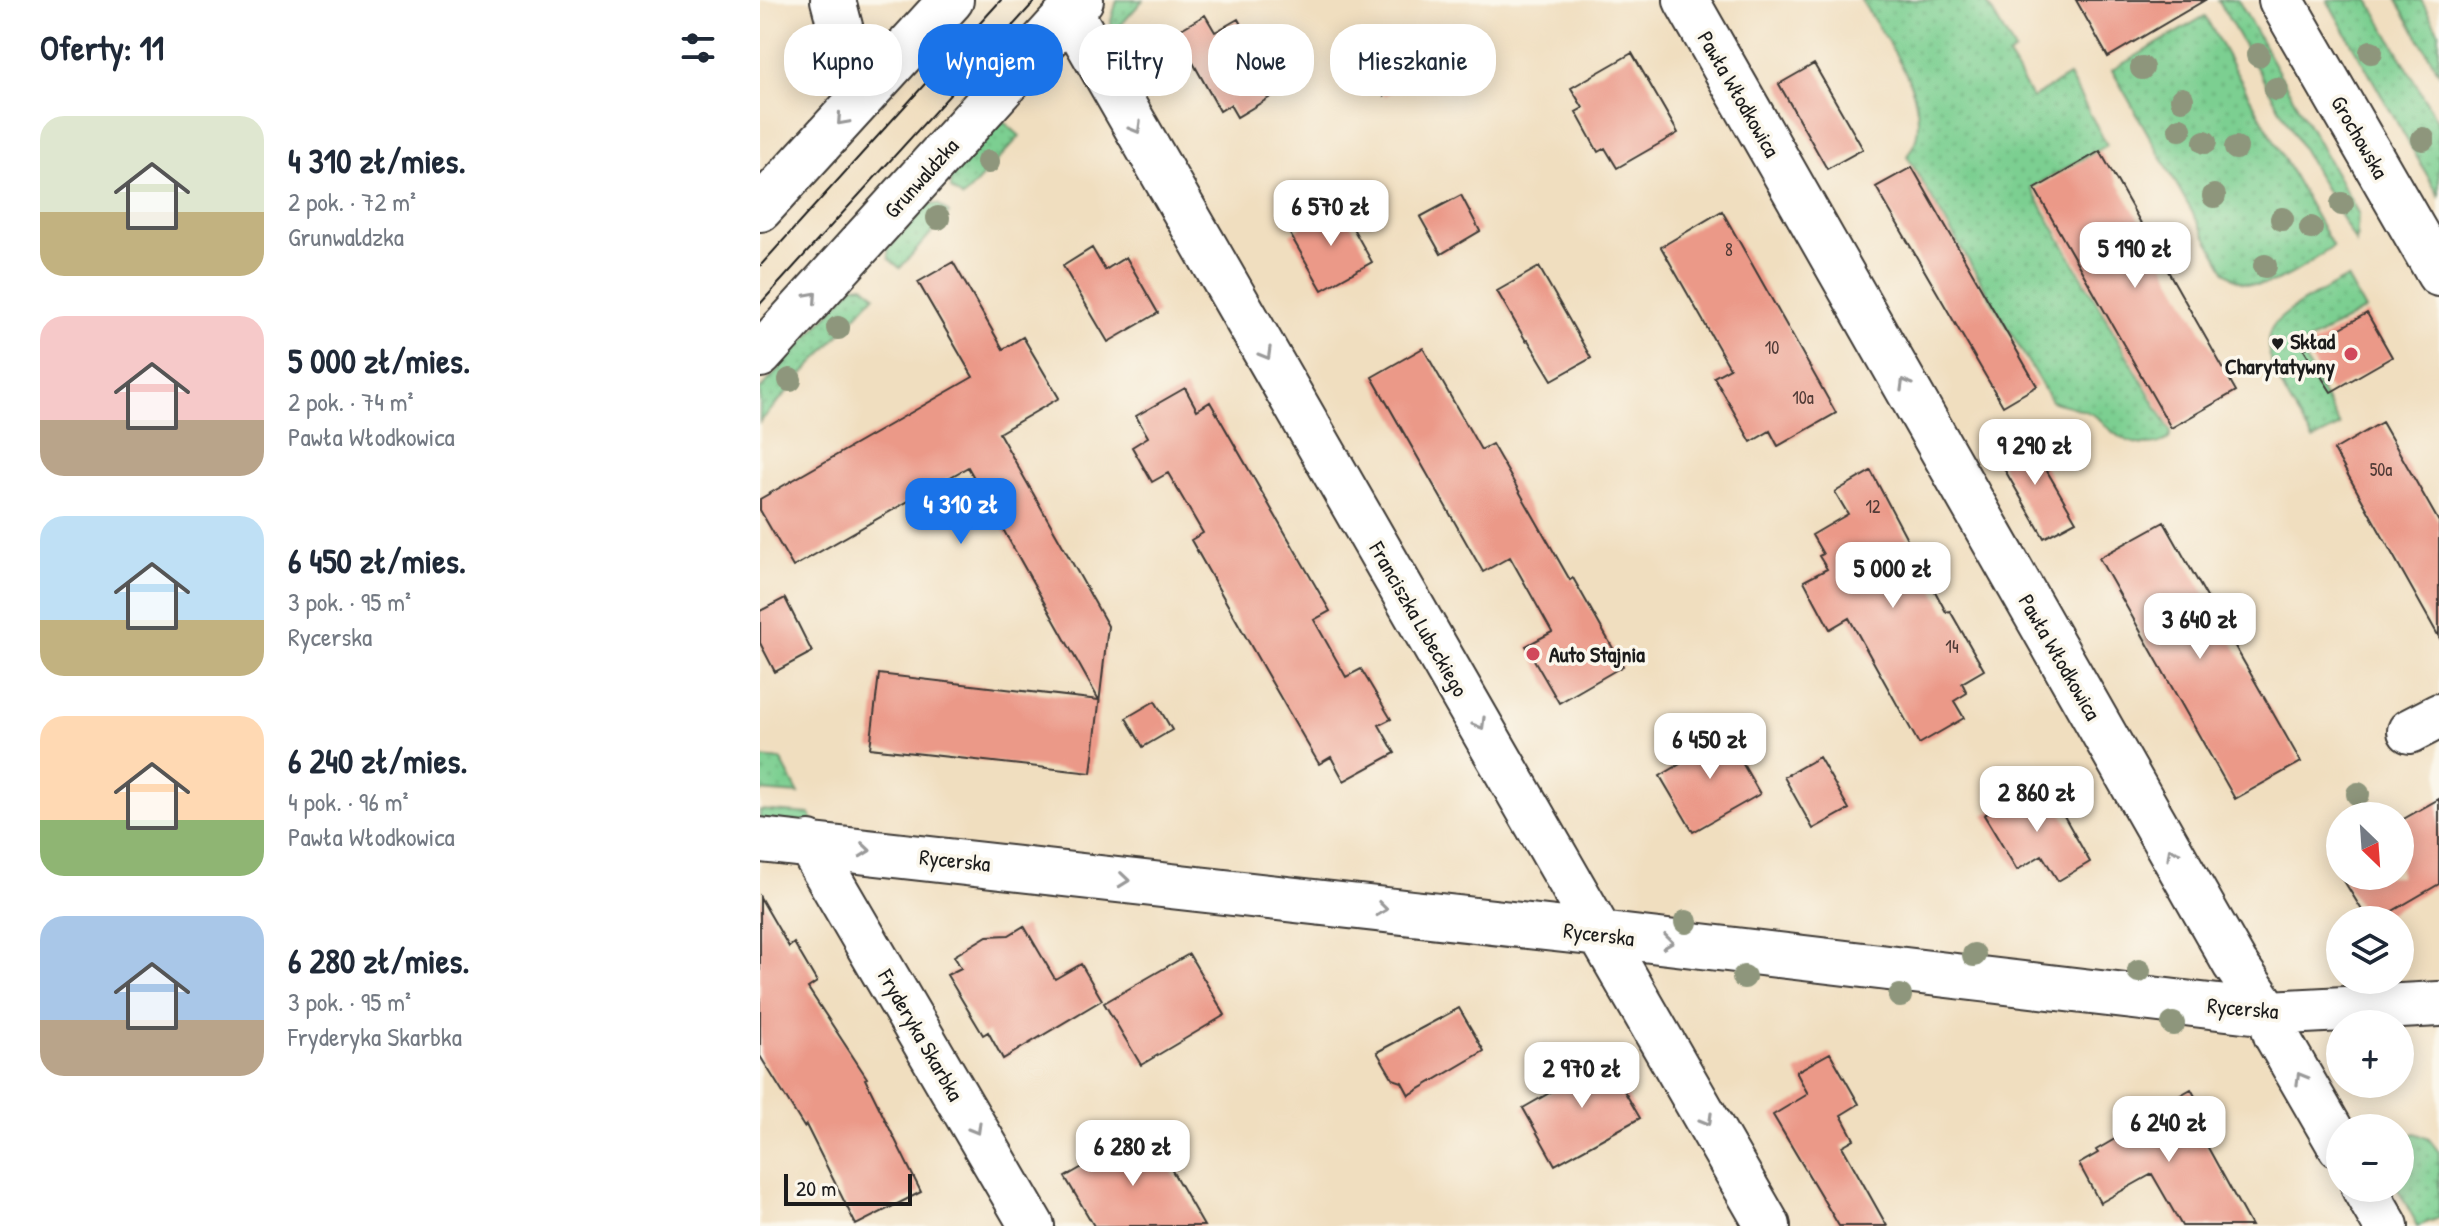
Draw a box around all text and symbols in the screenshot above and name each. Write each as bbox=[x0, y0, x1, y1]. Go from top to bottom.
chip: Kupno bbox=[784, 24, 902, 96]
chip: Wynajem bbox=[918, 24, 1063, 96]
chip: Filtry bbox=[1079, 24, 1192, 96]
chip: Nowe bbox=[1208, 24, 1314, 96]
chip: Mieszkanie bbox=[1330, 24, 1496, 96]
text: Oferty: 11 bbox=[40, 25, 164, 71]
street label: Pawła Włodkowica bbox=[1691, 25, 1787, 163]
icon: filters bbox=[676, 26, 720, 70]
street label: Grochowska bbox=[2324, 90, 2396, 184]
one-way arrow bbox=[837, 110, 851, 125]
one-way arrow bbox=[1126, 119, 1142, 134]
street label: Grunwaldzka bbox=[877, 131, 965, 225]
text: 4 310 zł/mies. bbox=[288, 138, 466, 184]
icon: home bbox=[104, 148, 200, 244]
pin: 6 570 zł bbox=[1248, 180, 1414, 248]
text: 2 pok. · 72 m² bbox=[288, 184, 416, 219]
text: 6 570 zł bbox=[1292, 188, 1370, 223]
text: Grunwaldzka bbox=[288, 219, 404, 254]
pin: 5 190 zł bbox=[2052, 222, 2218, 290]
text: 5 190 zł bbox=[2098, 230, 2172, 265]
house number: 8 bbox=[1725, 237, 1733, 262]
one-way arrow bbox=[803, 291, 817, 306]
place label: ♥ Skład Charytatywny bbox=[2225, 326, 2336, 382]
house number: 10 bbox=[1765, 335, 1779, 360]
text: 5 000 zł/mies. bbox=[288, 338, 470, 384]
one-way arrow bbox=[1256, 345, 1272, 359]
marker: ♥ Skład Charytatywny bbox=[2342, 345, 2360, 363]
icon: home bbox=[104, 348, 200, 444]
one-way arrow bbox=[1899, 378, 1915, 393]
text: 2 pok. · 74 m² bbox=[288, 384, 414, 419]
house number: 10a bbox=[1792, 385, 1814, 410]
text: Pawła Włodkowica bbox=[288, 419, 455, 454]
pin: 9 290 zł bbox=[1952, 419, 2118, 487]
text: 9 290 zł bbox=[1997, 427, 2073, 462]
house number: 50a bbox=[2370, 457, 2392, 482]
pin: 4 310 zł bbox=[878, 478, 1044, 546]
text: 4 310 zł bbox=[923, 486, 999, 521]
house number: 12 bbox=[1866, 494, 1881, 519]
street label: Franciszka Lubeckiego bbox=[1362, 535, 1476, 702]
text: 6 450 zł/mies. bbox=[288, 538, 466, 584]
pin: 5 000 zł bbox=[1810, 542, 1976, 610]
icon: home bbox=[104, 548, 200, 644]
text: 5 000 zł bbox=[1854, 550, 1932, 585]
text: 3 pok. · 95 m² bbox=[288, 584, 411, 619]
street label: Pawła Włodkowica bbox=[2012, 588, 2108, 726]
pin: 3 640 zł bbox=[2117, 593, 2283, 661]
text: 3 640 zł bbox=[2162, 601, 2238, 636]
text: Rycerska bbox=[288, 619, 372, 654]
house number: 14 bbox=[1945, 634, 1959, 659]
place label: Auto Stajnia bbox=[1549, 639, 1645, 669]
marker: Auto Stajnia bbox=[1524, 645, 1542, 663]
pin: 6 450 zł bbox=[1627, 713, 1793, 781]
one-way arrow bbox=[1470, 716, 1486, 730]
text: 6 450 zł bbox=[1672, 721, 1748, 756]
text: 6 240 zł/mies. bbox=[288, 738, 468, 784]
icon: home bbox=[104, 748, 200, 844]
pin: 2 860 zł bbox=[1954, 766, 2120, 834]
text: 2 860 zł bbox=[1998, 774, 2076, 809]
text: 4 pok. · 96 m² bbox=[288, 784, 408, 819]
north arrow bbox=[2326, 802, 2414, 890]
map controls bbox=[2326, 802, 2414, 1202]
text: Pawła Włodkowica bbox=[288, 819, 455, 854]
street label: Rycerska bbox=[918, 841, 992, 879]
one-way arrow bbox=[859, 842, 872, 859]
one-way arrow bbox=[2166, 848, 2182, 862]
one-way arrow bbox=[1118, 871, 1131, 888]
one-way arrow bbox=[1375, 900, 1389, 917]
button: layers bbox=[2326, 906, 2414, 994]
street label: Rycerska bbox=[1562, 915, 1637, 953]
one-way arrow bbox=[1661, 933, 1675, 950]
text: 6 280 zł/mies. bbox=[288, 938, 470, 984]
icon: home bbox=[104, 948, 200, 1044]
street label: Fryderyka Skarbka bbox=[871, 963, 971, 1107]
text: 3 pok. · 95 m² bbox=[288, 984, 411, 1019]
street label: Rycerska bbox=[2206, 990, 2280, 1026]
button: + bbox=[2326, 1010, 2414, 1098]
text: Fryderyka Skarbka bbox=[288, 1019, 462, 1054]
pin: 2 970 zł bbox=[1499, 1042, 1665, 1110]
text: 2 970 zł bbox=[1542, 1050, 1622, 1085]
one-way arrow bbox=[2295, 1073, 2311, 1087]
pin: 6 240 zł bbox=[2086, 1096, 2252, 1164]
text: 6 240 zł bbox=[2131, 1104, 2207, 1139]
one-way arrow bbox=[1697, 1111, 1713, 1126]
button: − bbox=[2326, 1114, 2414, 1202]
one-way arrow bbox=[966, 1120, 981, 1135]
pin: 6 280 zł bbox=[1050, 1120, 1216, 1188]
text: 6 280 zł bbox=[1094, 1128, 1172, 1163]
scale bar bbox=[784, 1170, 912, 1206]
text: 20 m bbox=[796, 1173, 836, 1203]

